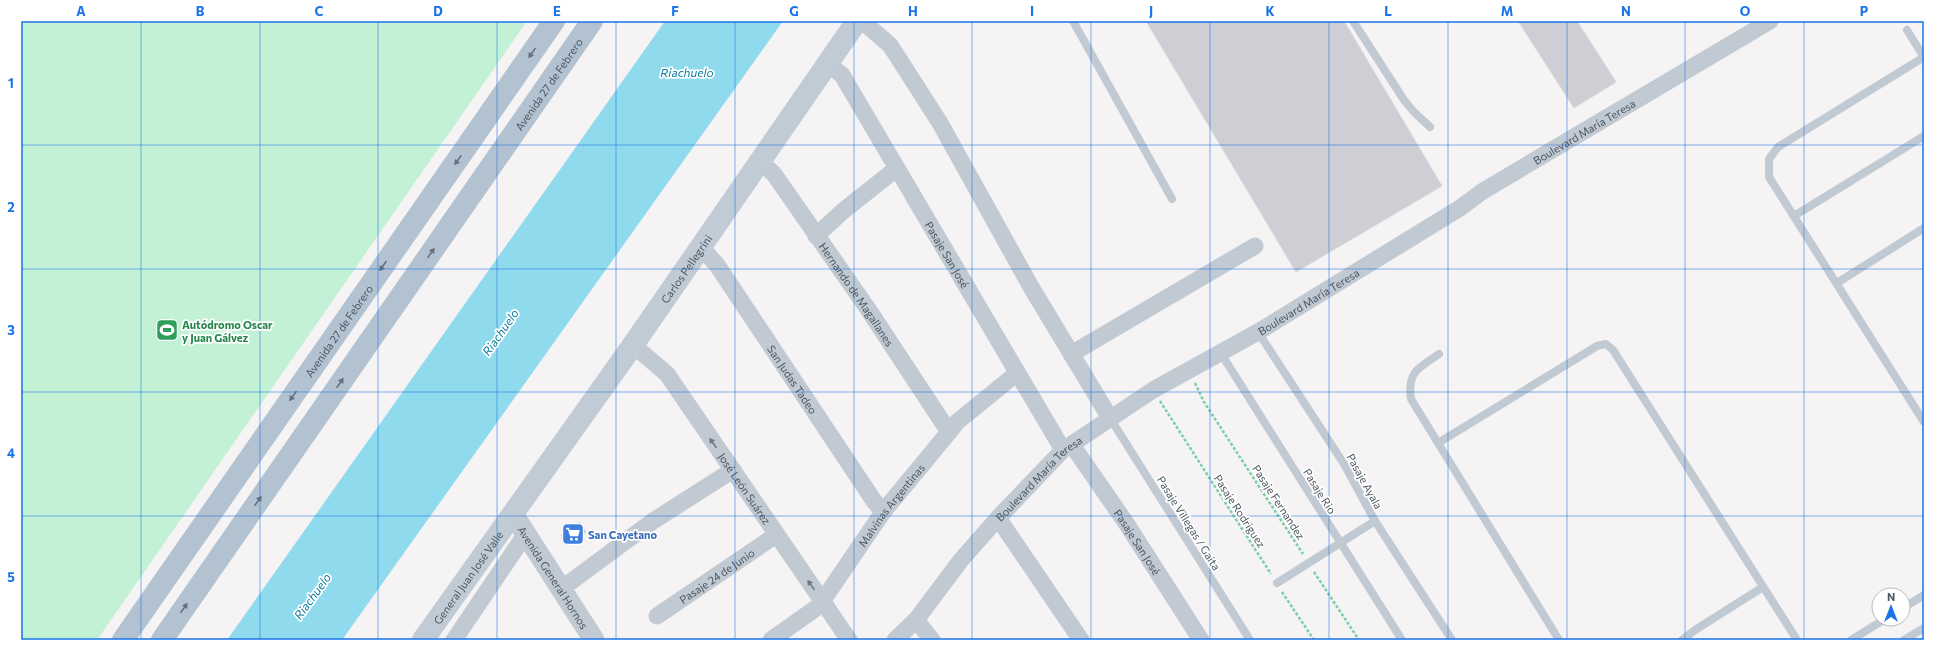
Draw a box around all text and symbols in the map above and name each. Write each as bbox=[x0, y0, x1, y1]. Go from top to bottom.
text: A bbox=[76, 3, 86, 19]
text: B bbox=[196, 3, 205, 19]
text: C bbox=[315, 3, 324, 19]
text: D bbox=[433, 3, 443, 19]
text: E bbox=[553, 3, 561, 19]
text: F bbox=[671, 3, 679, 19]
text: G bbox=[789, 3, 799, 19]
text: H bbox=[908, 3, 918, 19]
text: I bbox=[1030, 3, 1034, 19]
text: J bbox=[1149, 3, 1153, 19]
text: K bbox=[1265, 3, 1275, 19]
text: L bbox=[1384, 3, 1392, 19]
text: M bbox=[1501, 3, 1513, 19]
text: N bbox=[1621, 3, 1631, 19]
text: O bbox=[1740, 3, 1751, 19]
text: P bbox=[1860, 3, 1869, 19]
street label: Avenida 27 de Febrero bbox=[512, 35, 585, 133]
one-way arrow bbox=[528, 48, 536, 58]
water label: Riachuelo bbox=[660, 65, 714, 79]
text: 1 bbox=[8, 75, 14, 91]
street label: Boulevard María Teresa bbox=[1530, 96, 1637, 167]
one-way arrow bbox=[454, 154, 462, 165]
text: 2 bbox=[7, 199, 15, 215]
street label: Pasaje San José bbox=[923, 219, 973, 290]
street label: Carlos Pellegrini bbox=[658, 232, 714, 305]
street label: Hernando de Magallanes bbox=[817, 240, 897, 348]
one-way arrow bbox=[427, 248, 435, 259]
one-way arrow bbox=[379, 261, 387, 272]
street label: Boulevard María Teresa bbox=[1255, 265, 1361, 337]
street label: Avenida 27 de Febrero bbox=[302, 282, 375, 379]
water label: Riachuelo bbox=[479, 306, 521, 358]
sports icon: Autódromo Oscar y Juan Gálvez bbox=[154, 317, 180, 343]
place label: Autódromo Oscar y Juan Gálvez bbox=[182, 318, 273, 345]
text: 3 bbox=[7, 322, 15, 338]
street label: San Judas Tadeo bbox=[765, 342, 821, 416]
one-way arrow bbox=[336, 378, 344, 388]
one-way arrow bbox=[289, 391, 297, 401]
street label: Boulevard María Teresa bbox=[992, 433, 1084, 523]
one-way arrow bbox=[710, 438, 718, 448]
text: 4 bbox=[7, 445, 15, 461]
street label: José León Suárez bbox=[715, 450, 774, 527]
street label: Pasaje Ayala bbox=[1344, 451, 1386, 511]
street label: Malvinas Argentinas bbox=[855, 461, 927, 549]
street label: Pasaje Fernandez bbox=[1250, 462, 1308, 542]
street label: Pasaje Rio bbox=[1301, 466, 1339, 516]
street label: Pasaje Rodriguez bbox=[1211, 472, 1269, 550]
street label: Pasaje Villegas / Gaita bbox=[1155, 474, 1223, 572]
one-way arrow bbox=[254, 496, 262, 506]
street label: Pasaje San José bbox=[1112, 507, 1164, 577]
supermarket icon: San Cayetano bbox=[560, 521, 586, 547]
street label: Avenida General Hornos bbox=[516, 523, 591, 631]
street label: General Juan José Valle bbox=[430, 528, 505, 626]
place label: San Cayetano bbox=[588, 528, 657, 541]
street label: Pasaje 24 de Junio bbox=[676, 545, 757, 606]
text: 5 bbox=[7, 569, 15, 585]
water label: Riachuelo bbox=[291, 570, 333, 622]
one-way arrow bbox=[807, 579, 815, 590]
north arrow bbox=[1871, 587, 1911, 627]
text: N bbox=[1887, 590, 1895, 603]
one-way arrow bbox=[180, 603, 188, 613]

